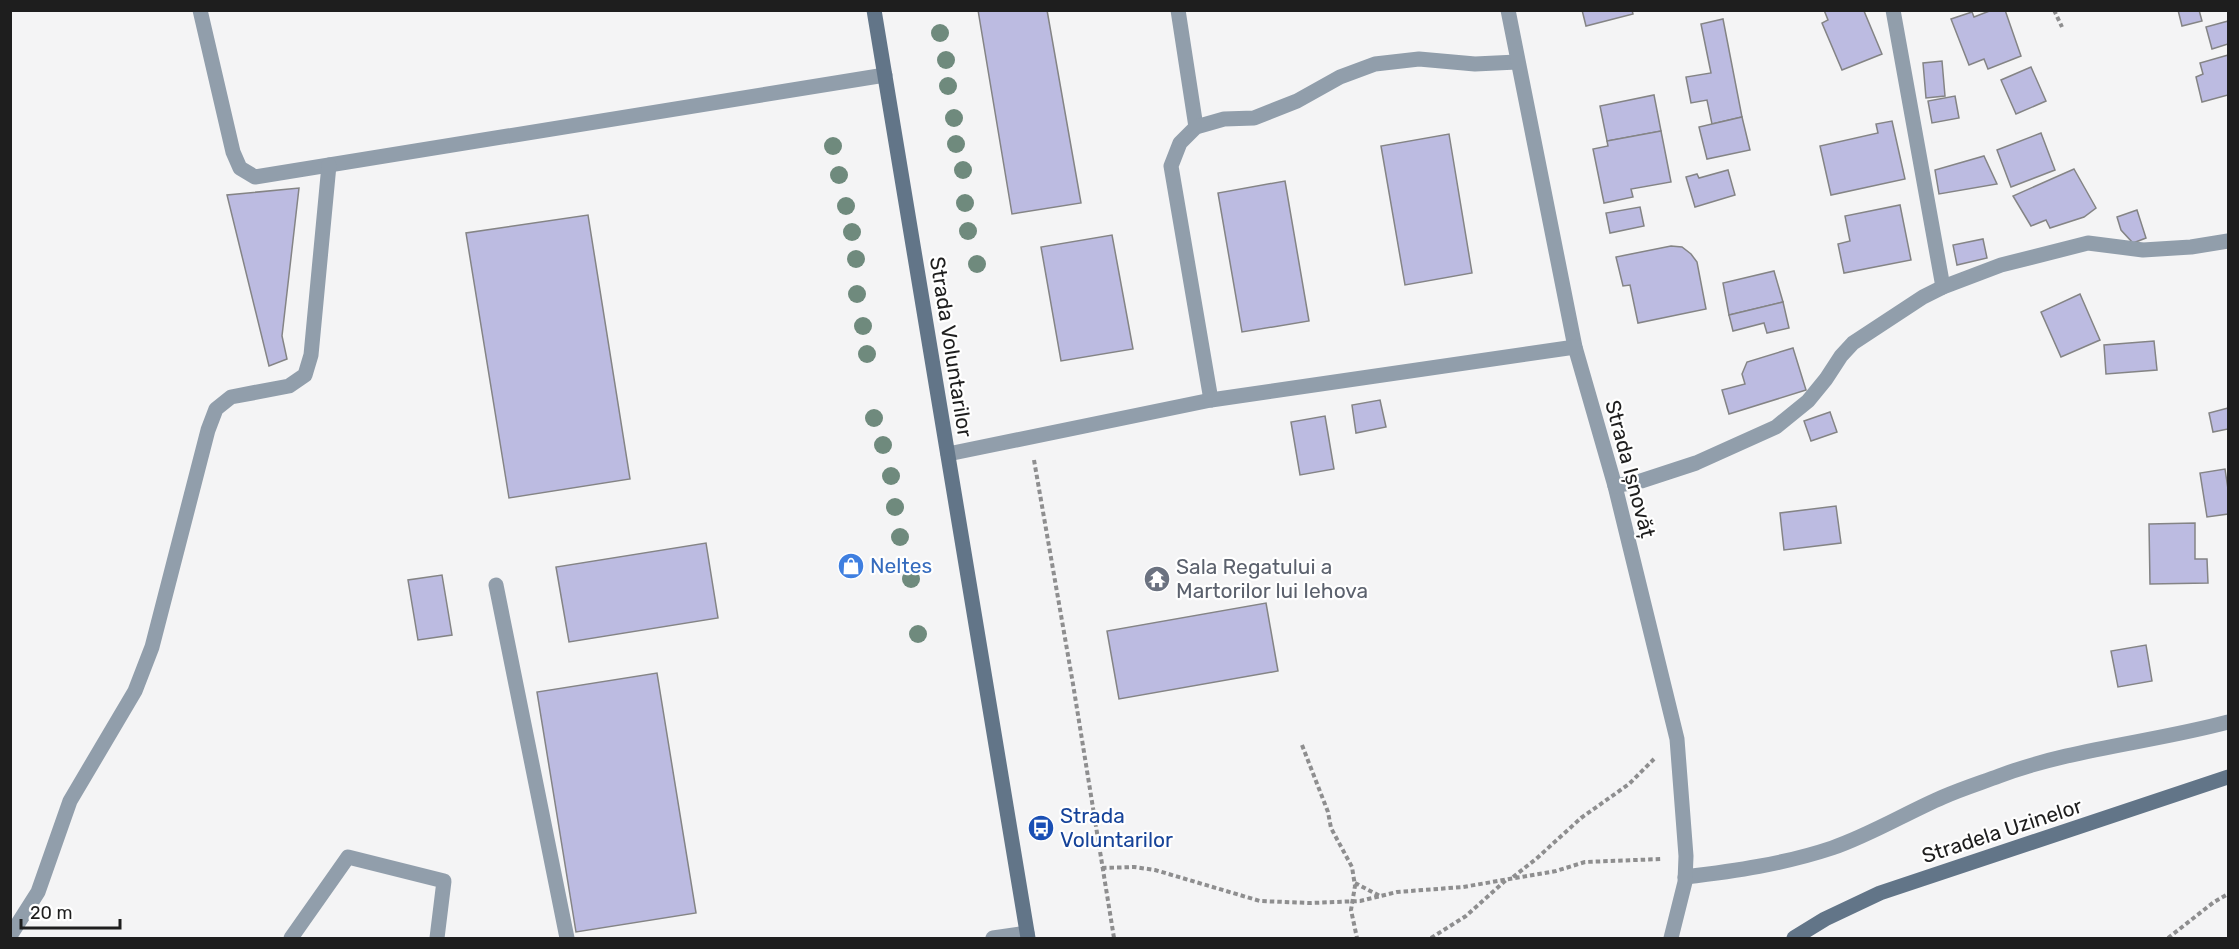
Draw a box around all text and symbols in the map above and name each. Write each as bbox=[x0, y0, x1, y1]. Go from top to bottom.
street label: Strada Voluntarilor bbox=[925, 255, 978, 439]
street label: Strada Ișnovăț bbox=[1600, 397, 1661, 541]
shop icon: Neltes bbox=[836, 551, 866, 581]
place label: Neltes bbox=[870, 553, 932, 578]
place label: Sala Regatului a Martorilor lui Iehova bbox=[1176, 554, 1368, 603]
temple icon: Sala Regatului a Martorilor lui Iehova bbox=[1142, 564, 1172, 594]
street label: Stradela Uzinelor bbox=[1919, 793, 2085, 868]
place label: Strada Voluntarilor bbox=[1060, 803, 1173, 852]
bus stop icon: Strada Voluntarilor bbox=[1026, 813, 1056, 843]
scale bar bbox=[21, 892, 120, 930]
text: 20 m bbox=[30, 902, 72, 924]

